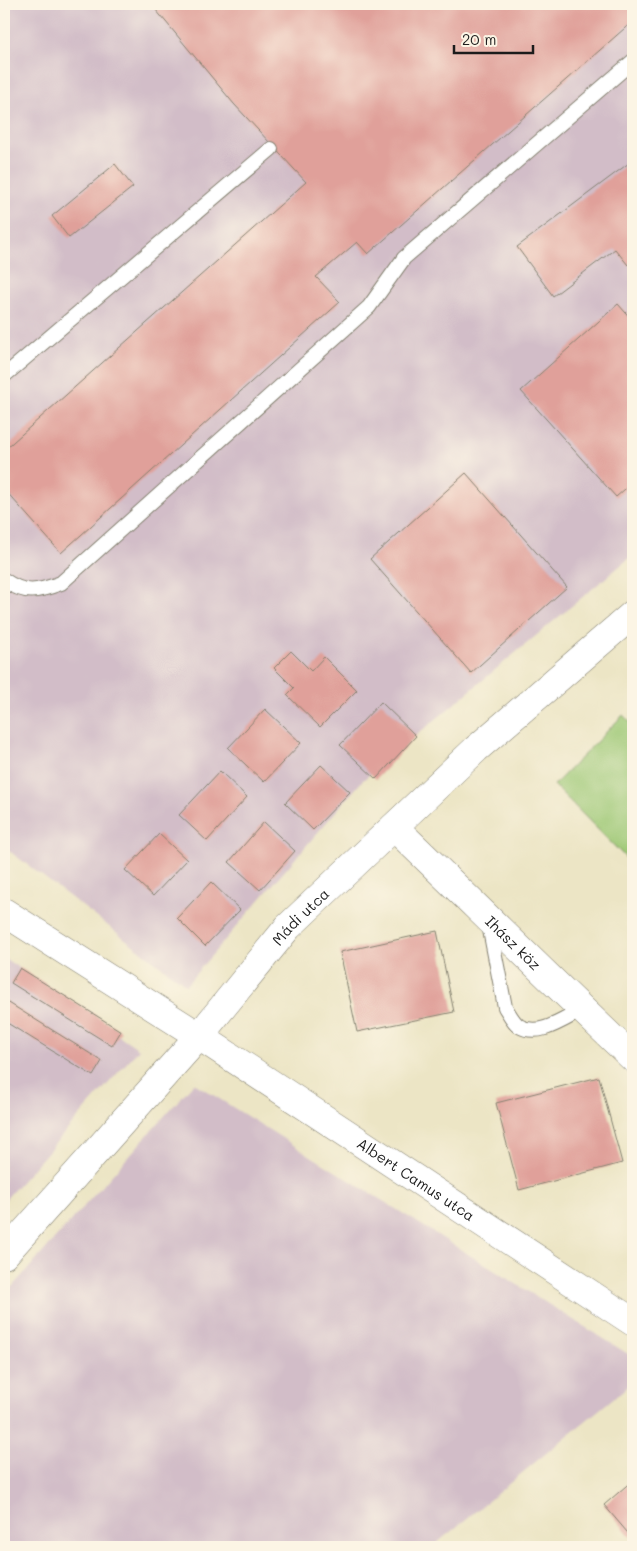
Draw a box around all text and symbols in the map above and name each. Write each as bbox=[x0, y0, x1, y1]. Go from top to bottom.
scale bar bbox=[454, 22, 533, 54]
text: 20 m bbox=[462, 29, 496, 49]
street label: Mádi utca bbox=[267, 884, 333, 949]
street label: Ihász köz bbox=[481, 911, 545, 974]
street label: Albert Camus utca bbox=[353, 1133, 479, 1225]

